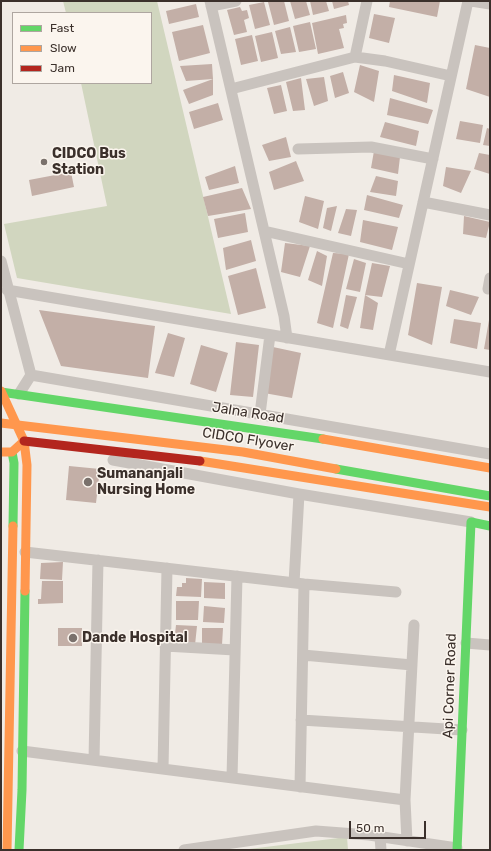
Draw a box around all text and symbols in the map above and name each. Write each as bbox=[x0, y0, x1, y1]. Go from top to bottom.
legend bbox=[12, 12, 152, 84]
text: Fast bbox=[50, 21, 74, 35]
text: Slow bbox=[50, 41, 77, 55]
text: Jam bbox=[50, 61, 75, 75]
place label: CIDCO Bus Station bbox=[52, 146, 126, 178]
marker: CIDCO Bus Station bbox=[39, 157, 49, 167]
street label: Jalna Road bbox=[211, 399, 285, 427]
street label: CIDCO Flyover bbox=[201, 424, 295, 456]
place label: Sumananjali Nursing Home bbox=[97, 466, 195, 498]
marker: Sumananjali Nursing Home bbox=[82, 476, 94, 488]
place label: Dande Hospital bbox=[82, 630, 188, 646]
marker: Dande Hospital bbox=[67, 632, 79, 644]
street label: Api Corner Road bbox=[440, 633, 460, 739]
scale bar bbox=[351, 813, 428, 839]
text: 50 m bbox=[356, 821, 384, 835]

